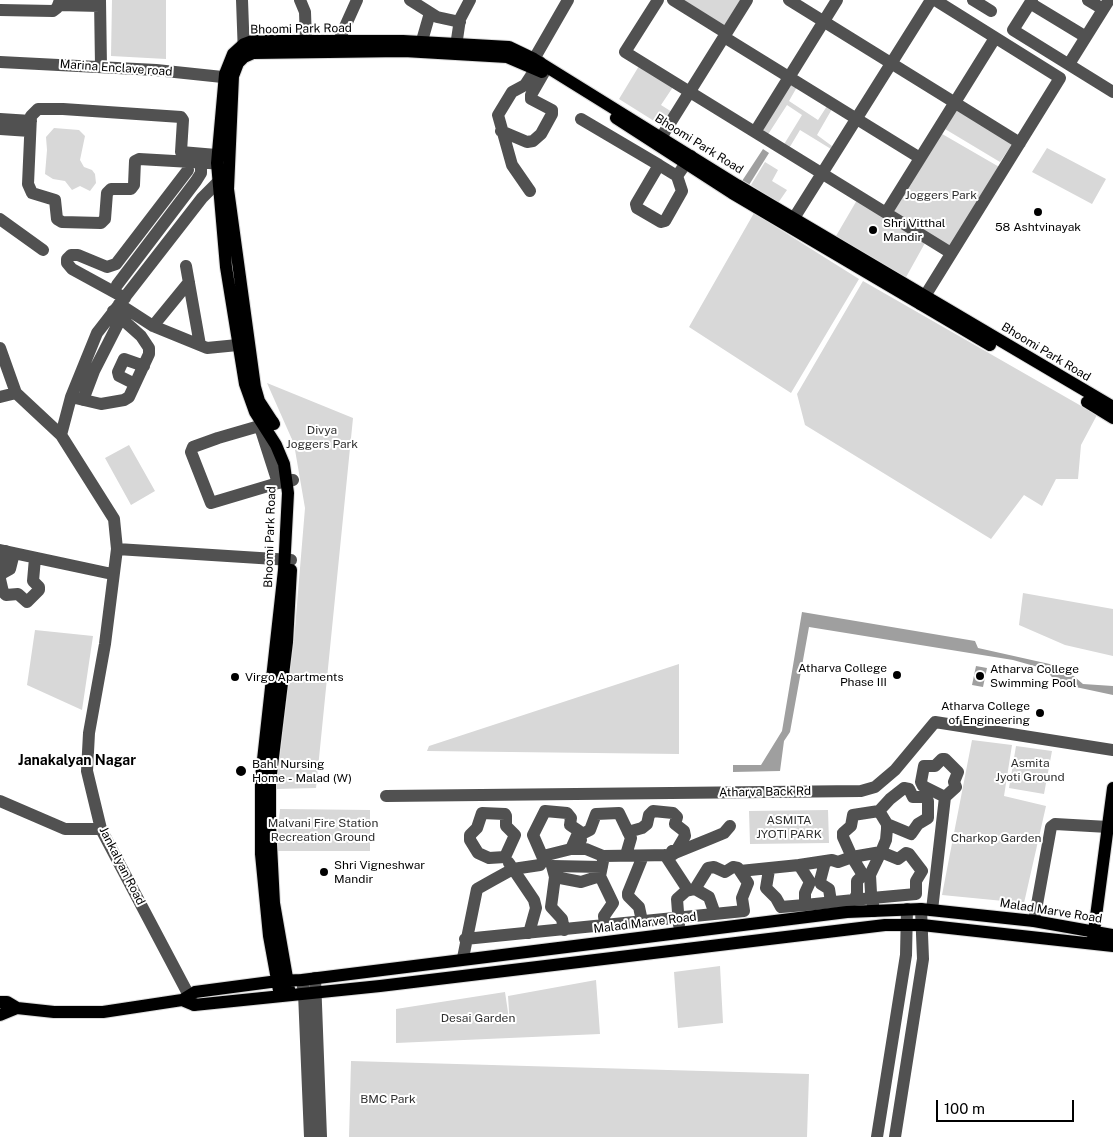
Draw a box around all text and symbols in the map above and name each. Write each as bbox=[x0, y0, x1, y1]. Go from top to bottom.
street label: Bhoomi Park Road bbox=[250, 21, 352, 37]
street label: Marina Enclave road bbox=[59, 57, 173, 79]
street label: Bhoomi Park Road bbox=[652, 111, 746, 177]
park label: Joggers Park bbox=[905, 188, 977, 202]
marker: 58 Ashtvinayak bbox=[1032, 206, 1044, 218]
place label: Shri Vitthal Mandir bbox=[883, 216, 945, 244]
place label: 58 Ashtvinayak bbox=[995, 220, 1081, 234]
marker: Shri Vitthal Mandir bbox=[867, 224, 879, 236]
street label: Bhoomi Park Road bbox=[999, 320, 1093, 384]
park label: Divya Joggers Park bbox=[286, 423, 358, 451]
street label: Bhoomi Park Road bbox=[261, 486, 279, 588]
place label: Atharva College Phase III bbox=[798, 661, 887, 689]
place label: Atharva College Swimming Pool bbox=[990, 662, 1079, 690]
marker: Atharva College Phase III bbox=[891, 669, 903, 681]
place label: Virgo Apartments bbox=[245, 670, 344, 684]
marker: Atharva College Swimming Pool bbox=[974, 670, 986, 682]
marker: Virgo Apartments bbox=[229, 671, 241, 683]
place label: Atharva College of Engineering bbox=[941, 699, 1030, 727]
marker: Atharva College of Engineering bbox=[1034, 707, 1046, 719]
district label: Janakalyan Nagar bbox=[18, 753, 136, 769]
park label: Asmita Jyoti Ground bbox=[995, 756, 1065, 784]
place label: Bahl Nursing Home - Malad (W) bbox=[252, 757, 352, 785]
marker: Bahl Nursing Home - Malad (W) bbox=[234, 764, 248, 778]
street label: Atharva Back Rd bbox=[719, 784, 811, 800]
park label: ASMITA JYOTI PARK bbox=[756, 813, 822, 841]
park label: Malvani Fire Station Recreation Ground bbox=[268, 816, 378, 844]
street label: Jankalyan Road bbox=[96, 824, 148, 908]
park label: Charkop Garden bbox=[951, 831, 1041, 845]
place label: Shri Vigneshwar Mandir bbox=[334, 858, 425, 886]
marker: Shri Vigneshwar Mandir bbox=[318, 866, 330, 878]
street label: Malad Marve Road bbox=[999, 896, 1103, 926]
street label: Malad Marve Road bbox=[593, 910, 697, 936]
park label: Desai Garden bbox=[441, 1011, 515, 1025]
scale bar bbox=[938, 1090, 1076, 1122]
park label: BMC Park bbox=[360, 1092, 416, 1106]
text: 100 m bbox=[944, 1100, 985, 1117]

